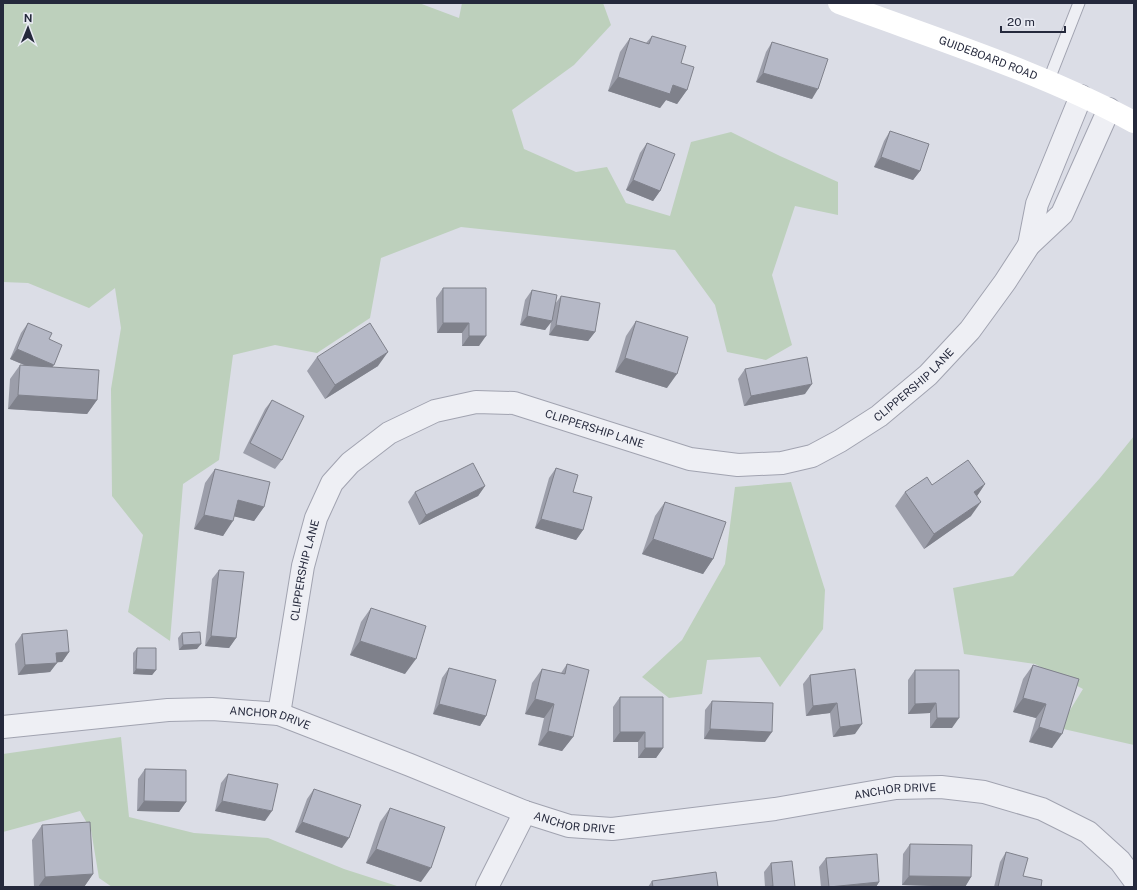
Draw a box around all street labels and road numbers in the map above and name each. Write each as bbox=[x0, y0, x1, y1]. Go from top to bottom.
street label: GUIDEBOARD ROAD bbox=[937, 34, 1040, 82]
street label: CLIPPERSHIP LANE bbox=[872, 346, 956, 424]
street label: CLIPPERSHIP LANE bbox=[544, 407, 646, 450]
street label: CLIPPERSHIP LANE bbox=[288, 518, 321, 622]
street label: ANCHOR DRIVE bbox=[229, 704, 312, 732]
street label: ANCHOR DRIVE bbox=[853, 781, 937, 801]
street label: ANCHOR DRIVE bbox=[532, 809, 616, 835]

